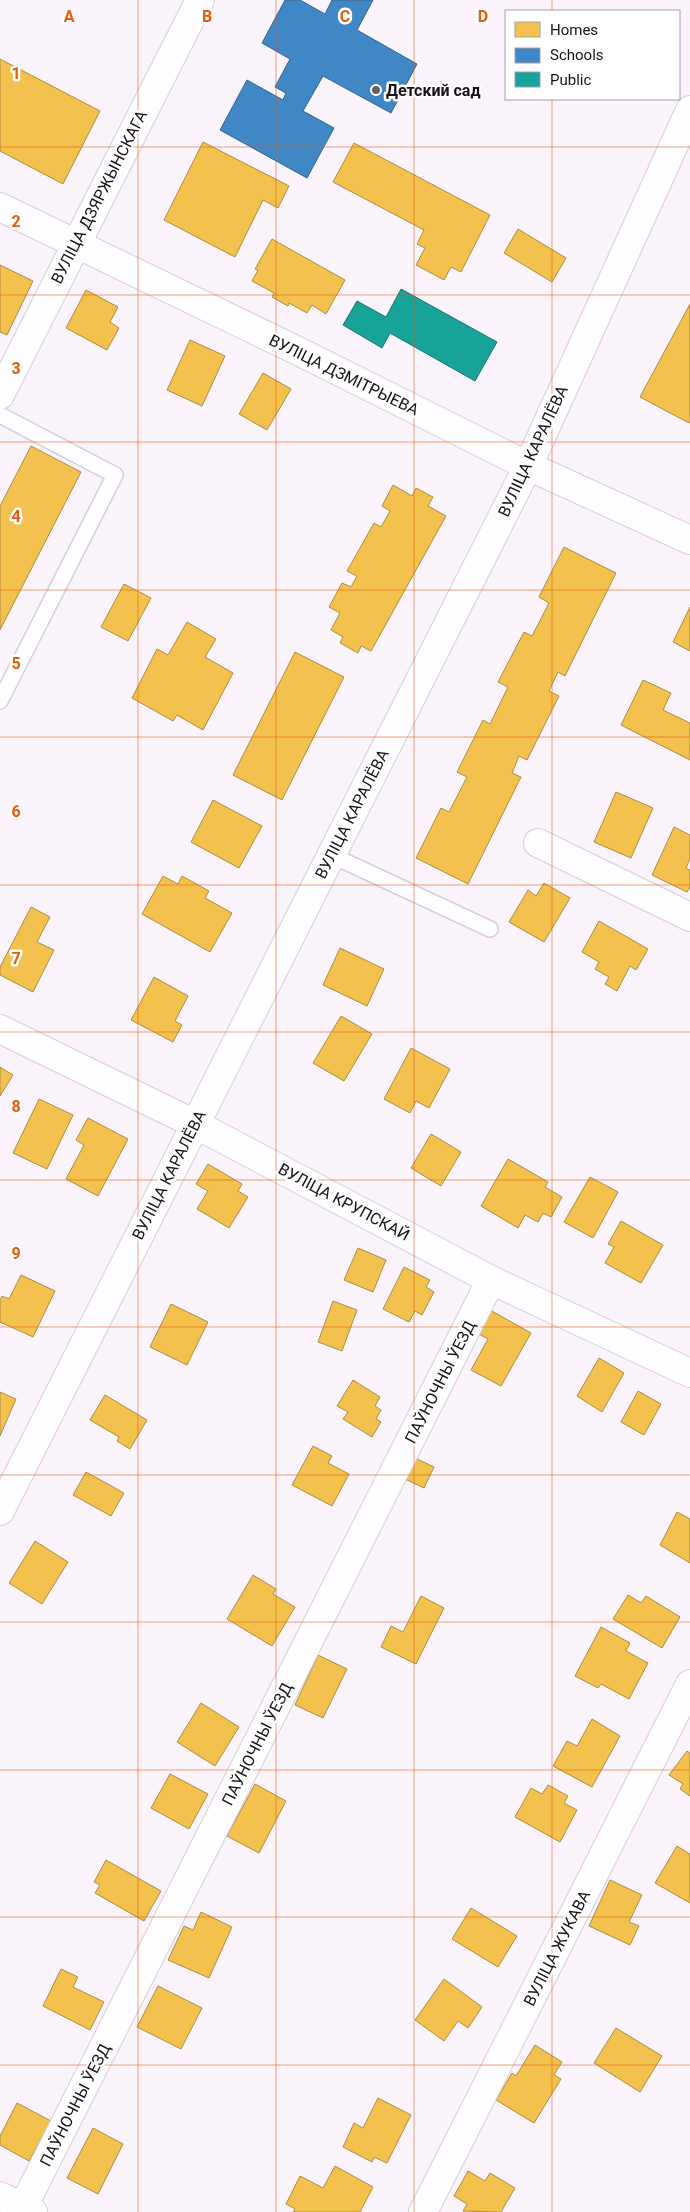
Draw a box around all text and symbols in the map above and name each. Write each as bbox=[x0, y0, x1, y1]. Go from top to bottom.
text: A bbox=[64, 7, 75, 26]
text: B bbox=[202, 7, 212, 26]
text: C bbox=[340, 7, 350, 26]
text: D bbox=[478, 7, 488, 26]
legend bbox=[505, 10, 680, 100]
text: Homes bbox=[550, 21, 598, 39]
text: Schools bbox=[550, 46, 604, 64]
text: 1 bbox=[11, 64, 21, 83]
text: Public bbox=[550, 71, 591, 89]
place label: Детский сад bbox=[386, 81, 481, 100]
marker: Детский сад bbox=[370, 84, 382, 96]
street label: ВУЛІЦА ДЗЯРЖЫНСКАГА bbox=[47, 107, 151, 287]
text: 2 bbox=[11, 212, 21, 231]
street label: ВУЛІЦА ДЗМІТРЫЕВА bbox=[266, 331, 422, 420]
text: 3 bbox=[11, 359, 21, 378]
street label: ВУЛІЦА КАРАЛЁВА bbox=[494, 382, 572, 520]
text: 4 bbox=[11, 507, 21, 526]
text: 5 bbox=[11, 654, 21, 673]
street label: ВУЛІЦА КАРАЛЁВА bbox=[311, 746, 393, 882]
text: 6 bbox=[11, 802, 21, 821]
text: 7 bbox=[11, 949, 21, 968]
text: 8 bbox=[11, 1097, 21, 1116]
street label: ВУЛІЦА КАРАЛЁВА bbox=[128, 1107, 210, 1243]
street label: ВУЛІЦА КРУПСКАЙ bbox=[275, 1159, 413, 1245]
text: 9 bbox=[11, 1244, 21, 1263]
street label: ПАЎНОЧНЫ ЎЕЗД bbox=[401, 1317, 479, 1447]
street label: ПАЎНОЧНЫ ЎЕЗД bbox=[218, 1679, 296, 1809]
street label: ВУЛІЦА ЖУКАВА bbox=[520, 1887, 595, 2009]
street label: ПАЎНОЧНЫ ЎЕЗД bbox=[36, 2040, 114, 2170]

